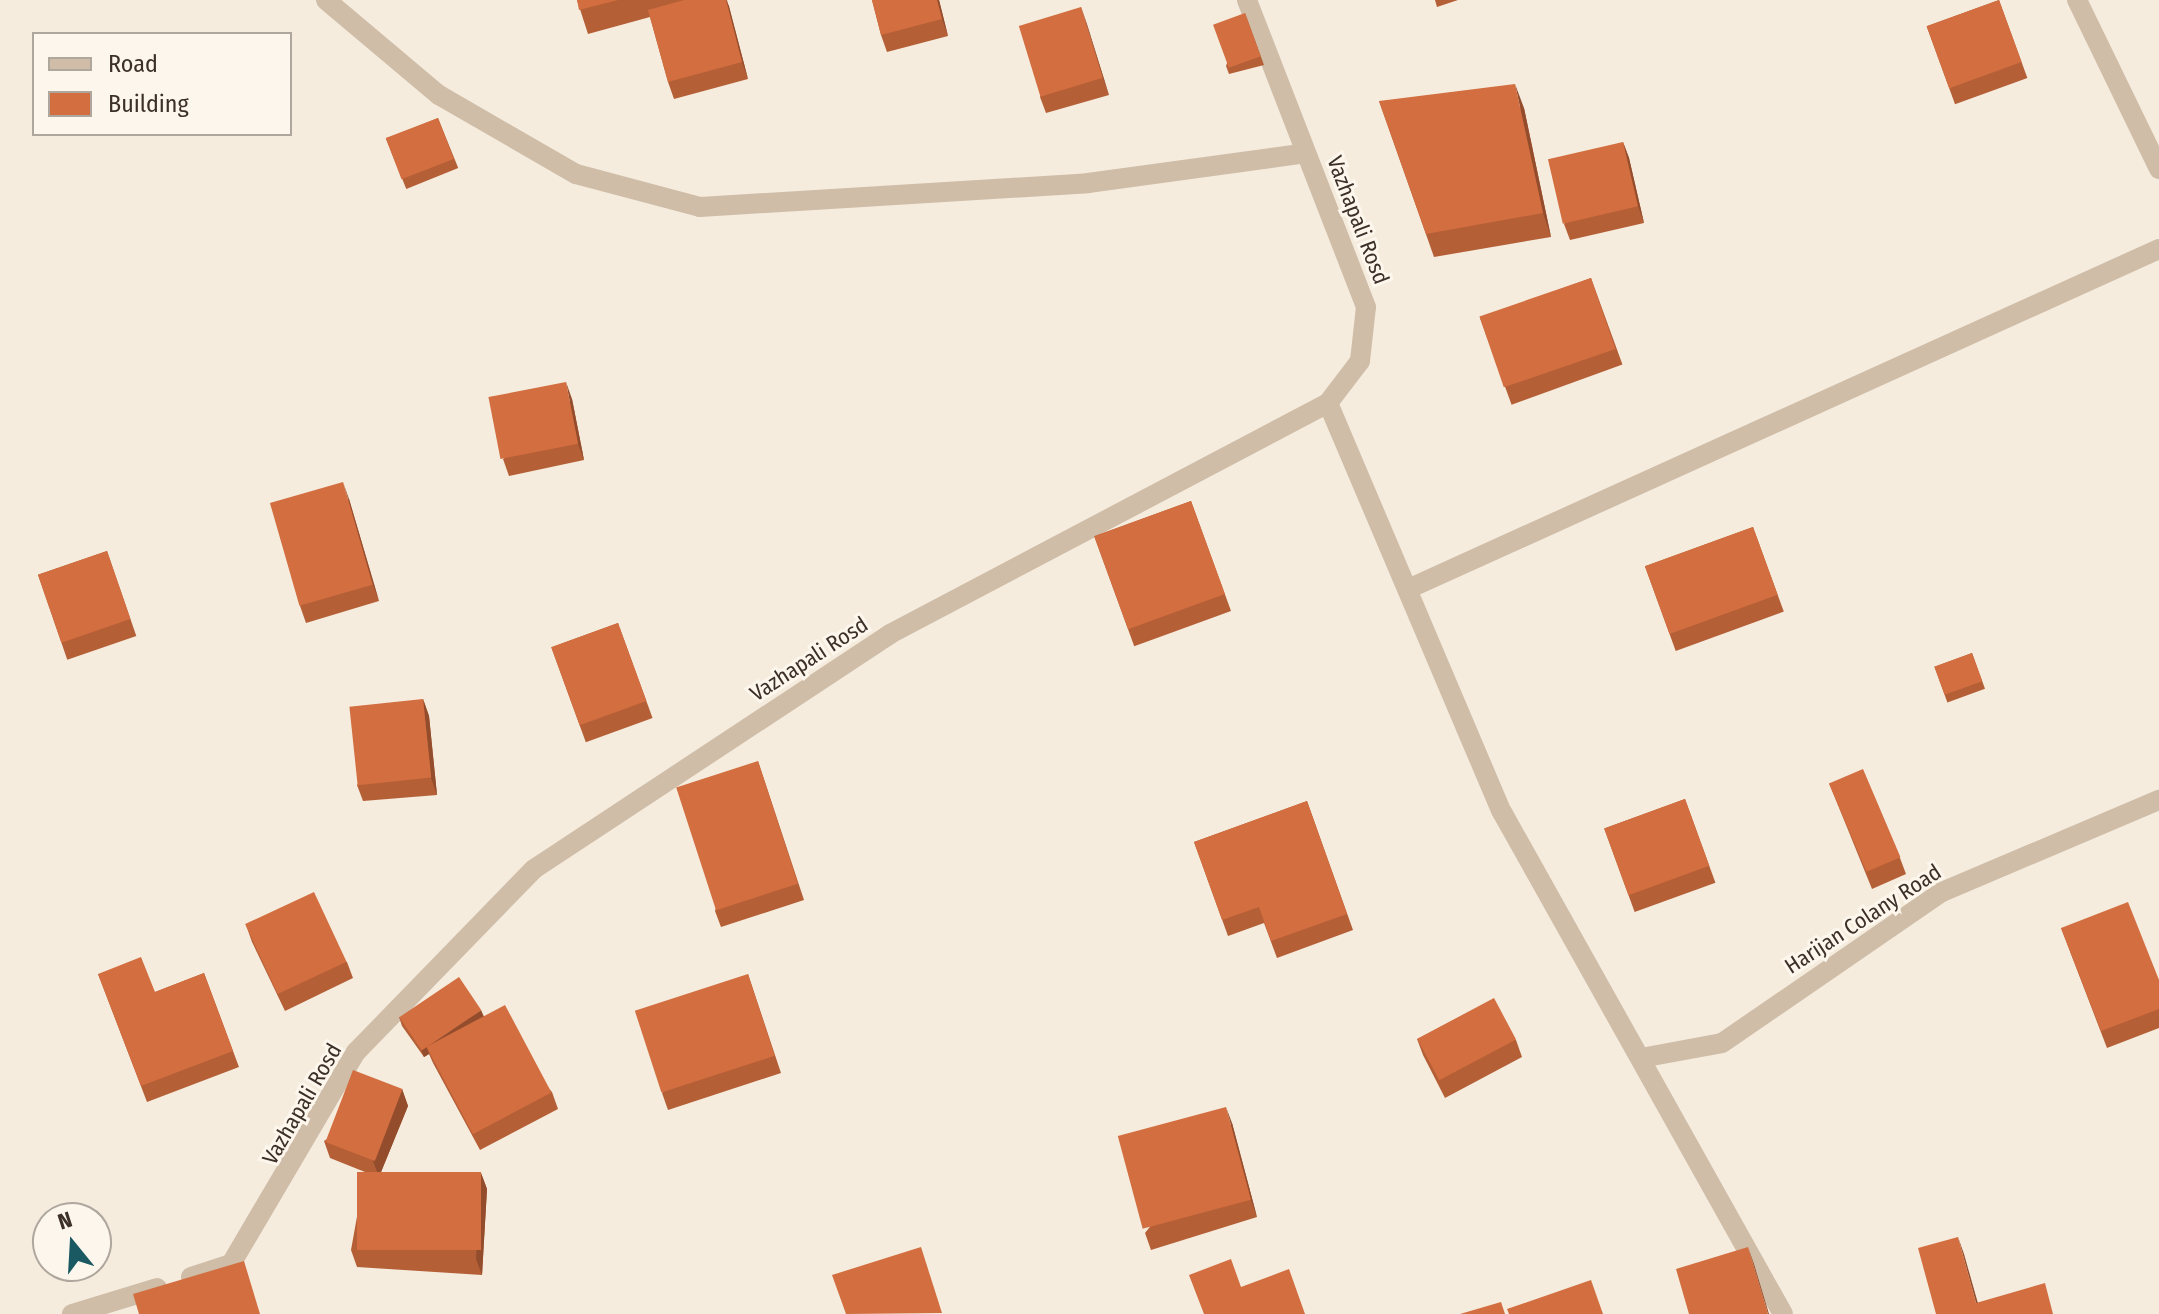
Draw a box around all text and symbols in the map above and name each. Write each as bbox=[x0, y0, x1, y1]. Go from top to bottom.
legend bbox=[32, 32, 292, 136]
text: Road bbox=[108, 50, 158, 78]
text: Building bbox=[108, 90, 189, 118]
street label: Vazhapali Rosd bbox=[1321, 152, 1395, 288]
street label: Vazhapali Rosd bbox=[745, 611, 873, 707]
street label: Harijan Colany Road bbox=[1780, 859, 1946, 979]
street label: Vazhapali Rosd bbox=[257, 1039, 347, 1169]
north arrow bbox=[32, 1202, 112, 1282]
text: N bbox=[55, 1206, 75, 1235]

